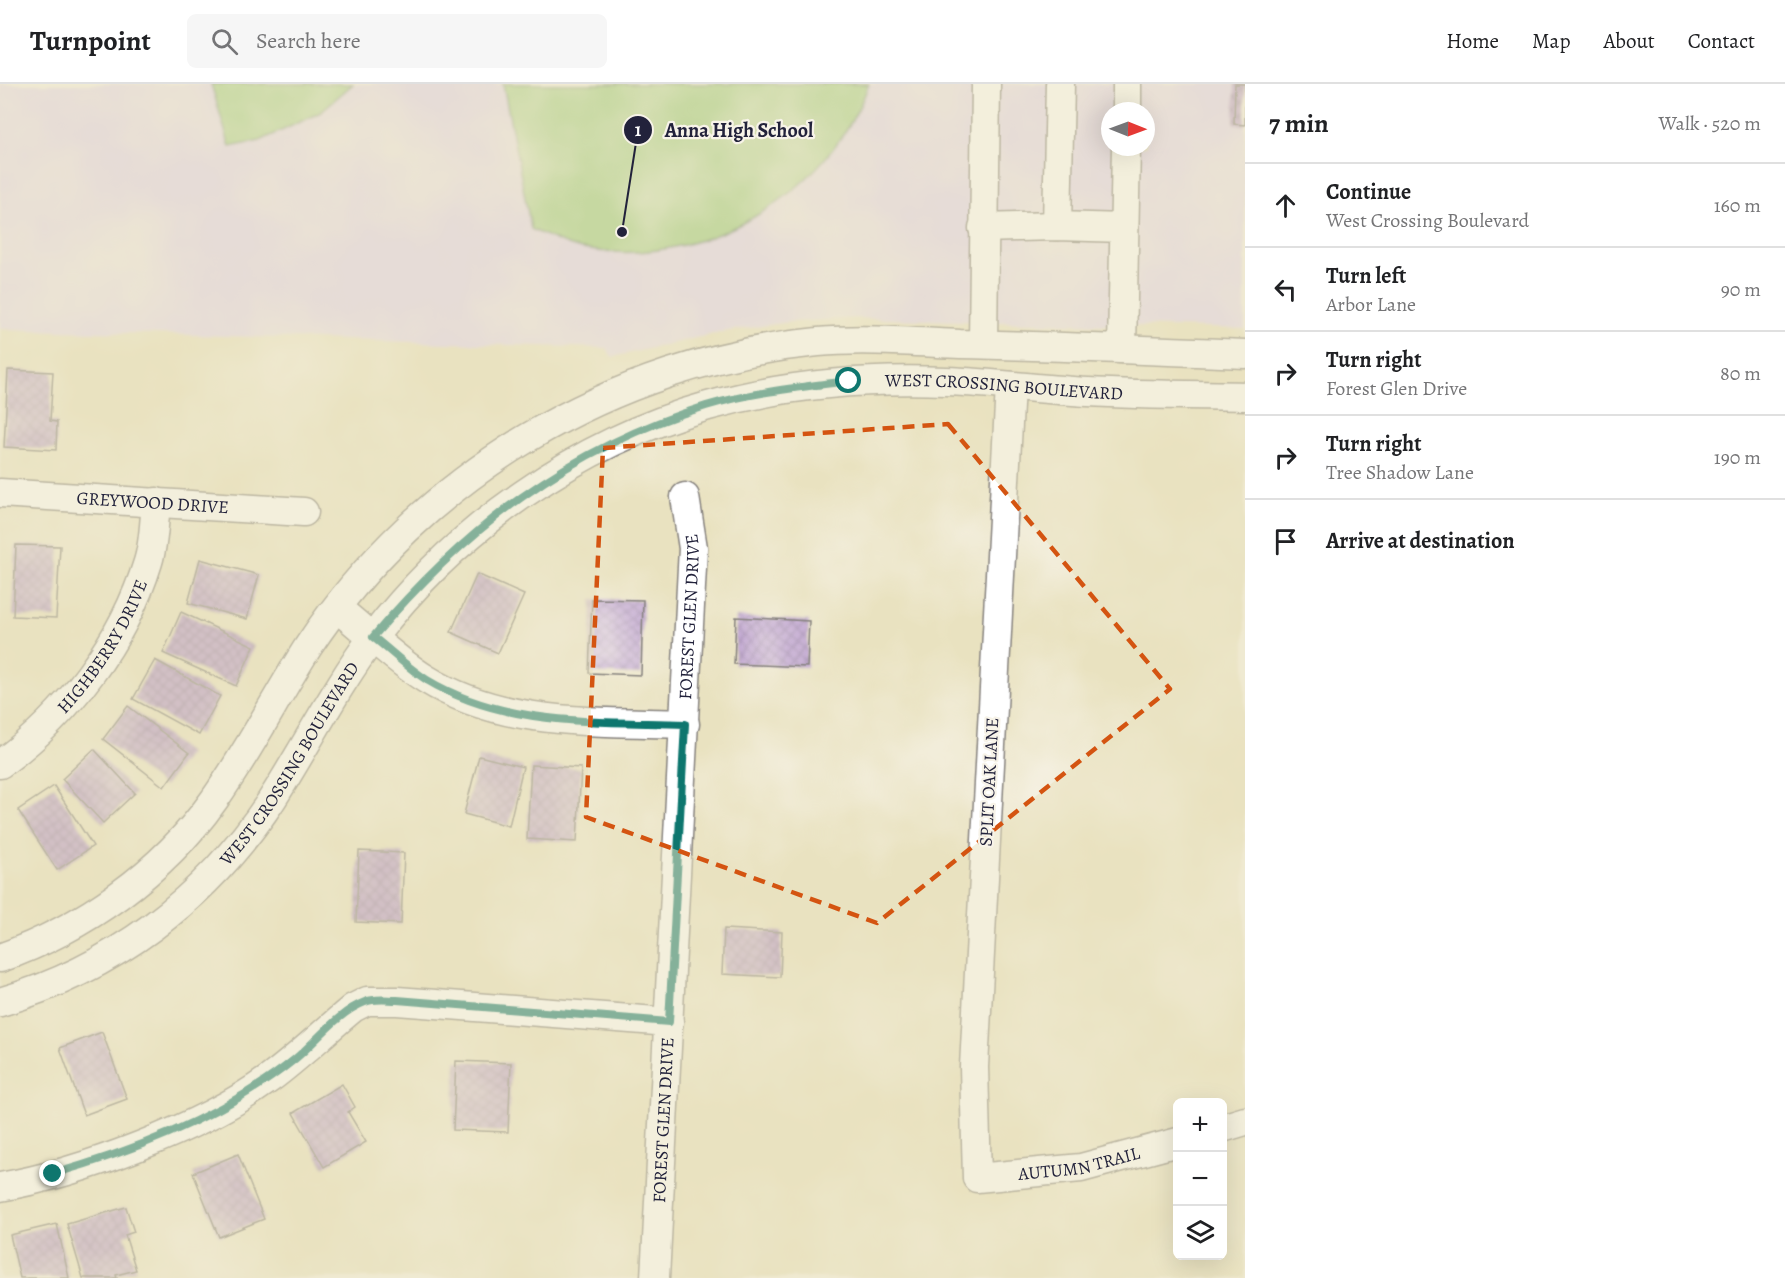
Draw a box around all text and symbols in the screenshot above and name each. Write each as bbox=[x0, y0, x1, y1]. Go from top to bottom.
search box bbox=[187, 14, 607, 68]
text: Turnpoint bbox=[30, 22, 151, 60]
icon: search bbox=[208, 25, 241, 58]
text: Search here bbox=[256, 26, 361, 56]
text: Home bbox=[1446, 27, 1499, 55]
text: Map bbox=[1532, 27, 1570, 55]
text: About bbox=[1603, 27, 1655, 55]
text: Contact bbox=[1688, 27, 1755, 55]
north arrow bbox=[1101, 102, 1155, 156]
text: 7 min bbox=[1269, 106, 1329, 141]
text: Walk · 520 m bbox=[1659, 110, 1761, 137]
callout: Anna High School bbox=[623, 111, 825, 149]
text: Anna High School bbox=[664, 117, 814, 144]
text: 1 bbox=[635, 118, 642, 142]
text: Continue bbox=[1326, 177, 1411, 207]
icon: ahead bbox=[1269, 189, 1302, 222]
text: 160 m bbox=[1714, 192, 1761, 219]
text: West Crossing Boulevard bbox=[1326, 207, 1529, 234]
text: Turn left bbox=[1326, 261, 1406, 291]
icon: left bbox=[1269, 273, 1302, 306]
text: 90 m bbox=[1721, 276, 1761, 303]
text: Arbor Lane bbox=[1326, 291, 1416, 318]
text: Turn right bbox=[1326, 345, 1422, 375]
icon: right bbox=[1269, 357, 1302, 390]
text: 80 m bbox=[1720, 360, 1761, 387]
route start bbox=[835, 367, 861, 393]
street label: WEST CROSSING BOULEVARD bbox=[884, 368, 1123, 406]
text: Forest Glen Drive bbox=[1326, 375, 1467, 402]
text: Turn right bbox=[1326, 429, 1422, 459]
icon: right bbox=[1269, 441, 1302, 474]
text: 190 m bbox=[1714, 444, 1761, 471]
text: Tree Shadow Lane bbox=[1326, 459, 1474, 486]
street label: GREYWOOD DRIVE bbox=[76, 486, 230, 519]
icon: arrive bbox=[1269, 525, 1302, 558]
text: Arrive at destination bbox=[1326, 526, 1515, 556]
street label: FOREST GLEN DRIVE bbox=[673, 532, 705, 700]
street label: HIGHBERRY DRIVE bbox=[52, 576, 153, 718]
street label: WEST CROSSING BOULEVARD bbox=[214, 657, 364, 871]
street label: SPLIT OAK LANE bbox=[974, 717, 1004, 847]
street label: FOREST GLEN DRIVE bbox=[647, 1037, 680, 1204]
map controls bbox=[1173, 1098, 1227, 1260]
button: + bbox=[1173, 1098, 1227, 1152]
street label: AUTUMN TRAIL bbox=[1016, 1141, 1143, 1186]
button: − bbox=[1173, 1152, 1227, 1206]
route end bbox=[39, 1160, 65, 1186]
button: layers bbox=[1173, 1206, 1227, 1260]

